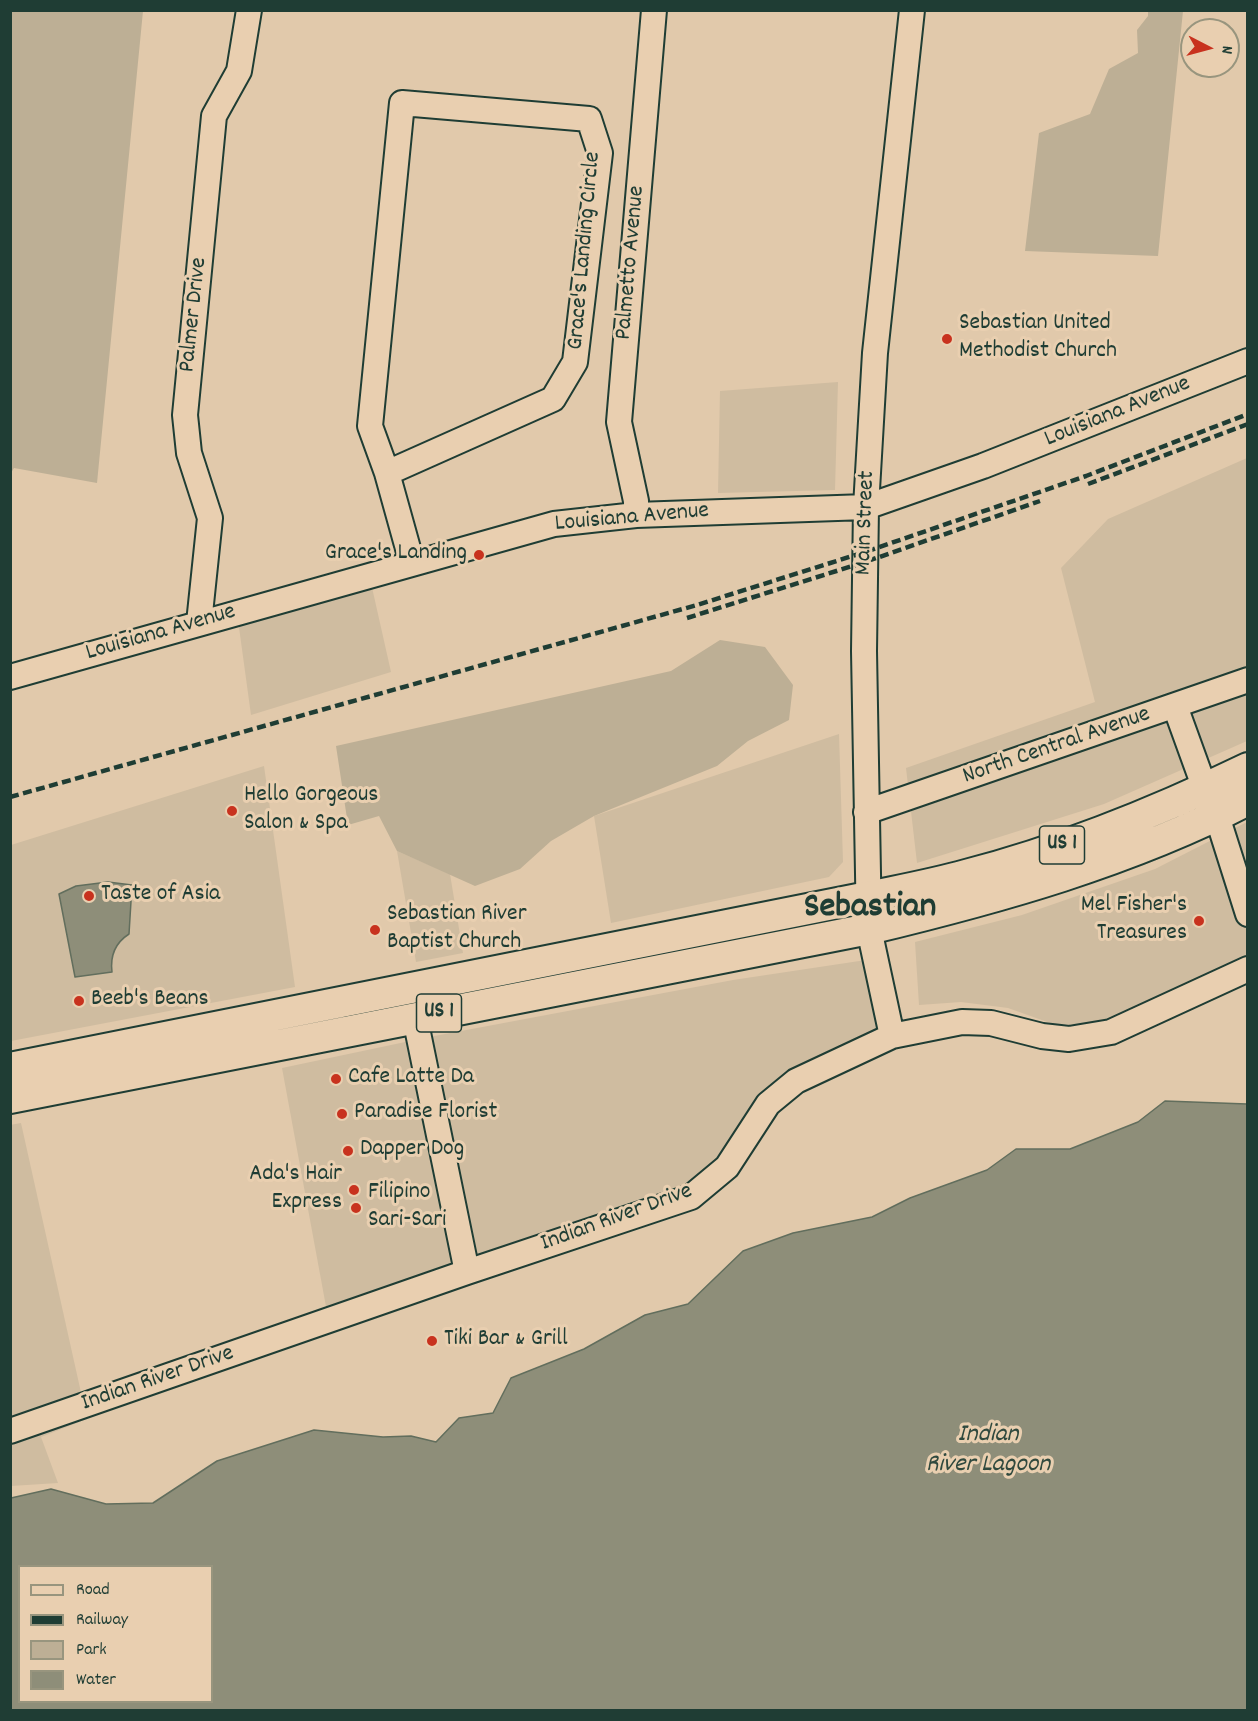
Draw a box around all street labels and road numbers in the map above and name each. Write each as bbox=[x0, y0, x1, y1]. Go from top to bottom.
street label: Grace's Landing Circle bbox=[563, 151, 609, 351]
street label: Palmetto Avenue bbox=[611, 185, 653, 341]
street label: Palmer Drive bbox=[175, 256, 215, 374]
street label: Louisiana Avenue bbox=[1041, 371, 1195, 455]
street label: Main Street bbox=[851, 470, 883, 576]
street label: Louisiana Avenue bbox=[554, 498, 710, 540]
street label: Louisiana Avenue bbox=[83, 599, 239, 669]
street label: North Central Avenue bbox=[960, 701, 1154, 793]
road number: US 1 bbox=[1040, 826, 1084, 864]
road number: US 1 bbox=[416, 994, 462, 1032]
street label: Indian River Drive bbox=[537, 1178, 697, 1260]
street label: Indian River Drive bbox=[78, 1340, 238, 1420]

